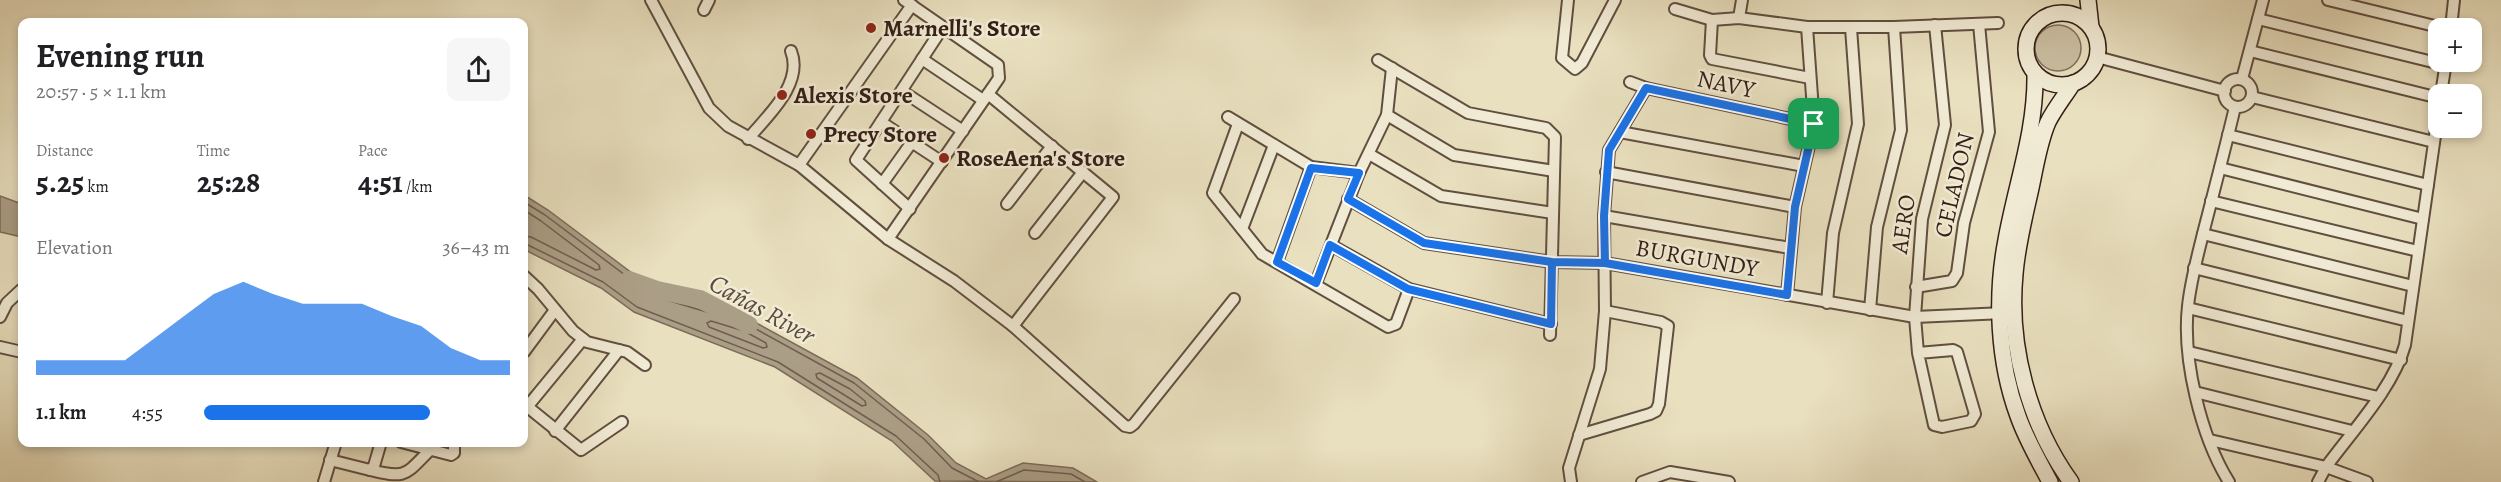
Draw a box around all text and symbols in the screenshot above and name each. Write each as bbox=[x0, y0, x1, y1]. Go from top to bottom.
place label: Marnelli's Store bbox=[883, 12, 1041, 44]
map controls bbox=[2428, 18, 2482, 138]
button: + bbox=[2428, 18, 2482, 72]
marker: Marnelli's Store bbox=[864, 21, 878, 35]
text: Evening run bbox=[36, 33, 205, 78]
button: share bbox=[447, 38, 510, 101]
street label: NAVY bbox=[1694, 62, 1759, 106]
text: 20:57 · 5 × 1.1 km bbox=[36, 78, 167, 105]
place label: Alexis Store bbox=[793, 79, 913, 111]
button: − bbox=[2428, 84, 2482, 138]
marker: Alexis Store bbox=[775, 88, 789, 102]
pin bbox=[1788, 98, 1839, 149]
icon: arrive bbox=[1797, 107, 1830, 140]
place label: Precy Store bbox=[823, 118, 937, 150]
marker: Precy Store bbox=[804, 127, 818, 141]
street label: CELADON bbox=[1926, 129, 1982, 241]
text: Distance bbox=[36, 140, 93, 162]
text: Time bbox=[197, 140, 230, 162]
text: Pace bbox=[358, 140, 388, 162]
place label: RoseAena's Store bbox=[956, 142, 1125, 174]
marker: RoseAena's Store bbox=[937, 151, 951, 165]
text: 5.25 bbox=[36, 162, 84, 202]
text: 25:28 bbox=[197, 162, 260, 202]
text: 4:51 bbox=[358, 162, 403, 202]
text: km bbox=[84, 176, 109, 198]
text: /km bbox=[403, 176, 433, 198]
street label: AERO bbox=[1883, 192, 1923, 257]
street label: BURGUNDY bbox=[1633, 231, 1762, 285]
text: Elevation bbox=[36, 234, 113, 261]
text: 36–43 m bbox=[442, 234, 510, 261]
water label: Cañas River bbox=[703, 266, 822, 353]
text: 1.1 km bbox=[36, 399, 86, 426]
text: 4:55 bbox=[132, 399, 163, 426]

